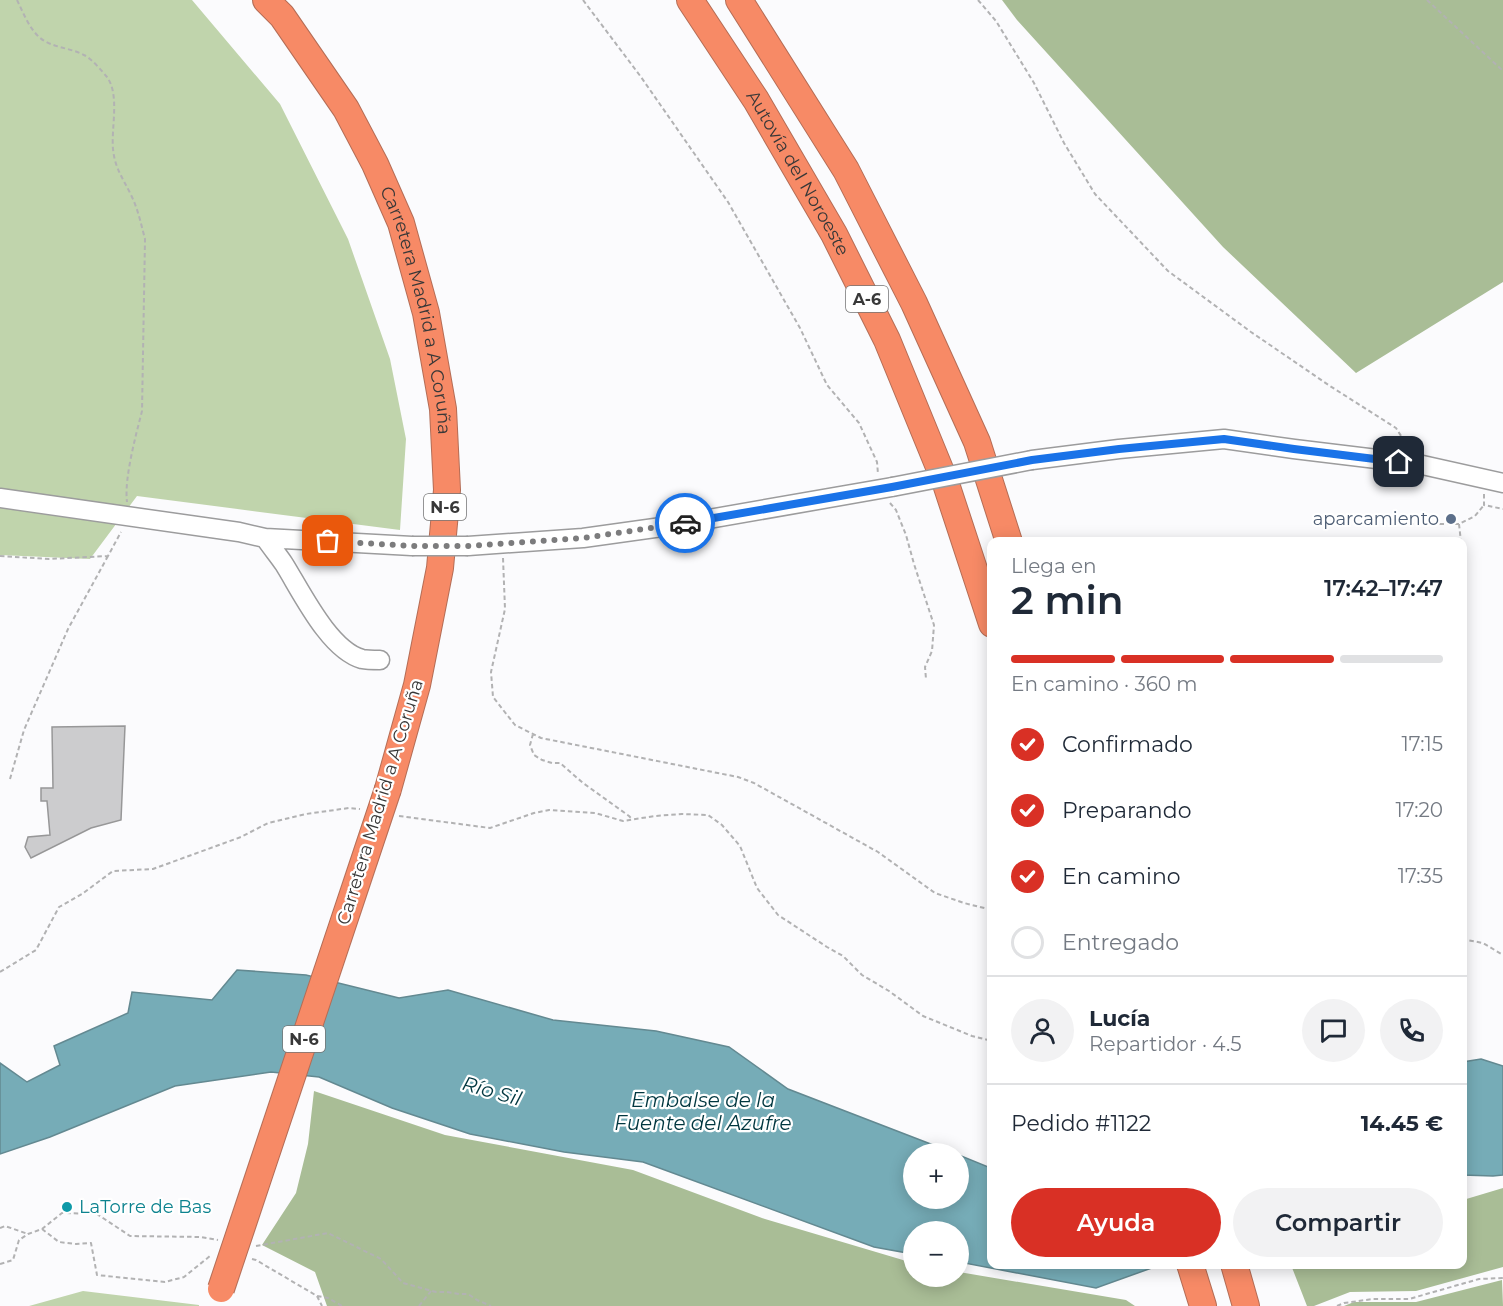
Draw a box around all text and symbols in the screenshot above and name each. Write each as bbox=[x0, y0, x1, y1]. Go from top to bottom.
street label: Autovía del Noroeste bbox=[742, 86, 854, 259]
street label: Carretera Madrid a A Coruña bbox=[375, 183, 455, 435]
road number: A-6 bbox=[846, 286, 888, 312]
pin bbox=[1373, 436, 1424, 487]
icon: home bbox=[1382, 445, 1415, 478]
courier bbox=[655, 493, 715, 553]
road number: N-6 bbox=[424, 494, 466, 520]
icon: car bbox=[669, 507, 702, 540]
place label: aparcamiento bbox=[1313, 508, 1439, 530]
marker: aparcamiento bbox=[1444, 512, 1458, 526]
pin bbox=[302, 515, 353, 566]
icon: bag bbox=[311, 524, 344, 557]
text: Llega en bbox=[1011, 554, 1097, 578]
text: 17:42–17:47 bbox=[1324, 575, 1443, 602]
text: 2 min bbox=[1011, 576, 1124, 624]
text: En camino · 360 m bbox=[1011, 672, 1198, 696]
street label: Carretera Madrid a A Coruña bbox=[332, 677, 428, 927]
icon: check bbox=[1011, 728, 1044, 761]
text: Confirmado bbox=[1062, 731, 1193, 758]
text: 17:15 bbox=[1402, 732, 1443, 756]
icon: check bbox=[1011, 794, 1044, 827]
text: Preparando bbox=[1062, 797, 1191, 824]
text: 17:20 bbox=[1396, 798, 1443, 822]
icon: check bbox=[1011, 860, 1044, 893]
text: En camino bbox=[1062, 863, 1181, 890]
text: 17:35 bbox=[1398, 864, 1443, 888]
text: Entregado bbox=[1062, 929, 1179, 956]
button: person bbox=[1011, 999, 1074, 1062]
button: chat bbox=[1302, 999, 1365, 1062]
button: phone bbox=[1380, 999, 1443, 1062]
text: Lucía bbox=[1089, 1005, 1150, 1032]
road number: N-6 bbox=[283, 1026, 325, 1052]
text: Repartidor · 4.5 bbox=[1089, 1032, 1241, 1056]
water label: Río Sil bbox=[460, 1071, 525, 1111]
water label: Embalse de la Fuente del Azufre bbox=[614, 1088, 792, 1135]
text: Pedido #1122 bbox=[1011, 1110, 1151, 1137]
text: 14.45 € bbox=[1361, 1110, 1443, 1137]
map controls bbox=[903, 1143, 969, 1287]
button: + bbox=[903, 1143, 969, 1209]
button: Ayuda bbox=[1011, 1188, 1221, 1257]
button: Compartir bbox=[1233, 1188, 1443, 1257]
place label: LaTorre de Bas bbox=[79, 1196, 211, 1218]
marker: LaTorre de Bas bbox=[60, 1200, 74, 1214]
button: − bbox=[903, 1221, 969, 1287]

